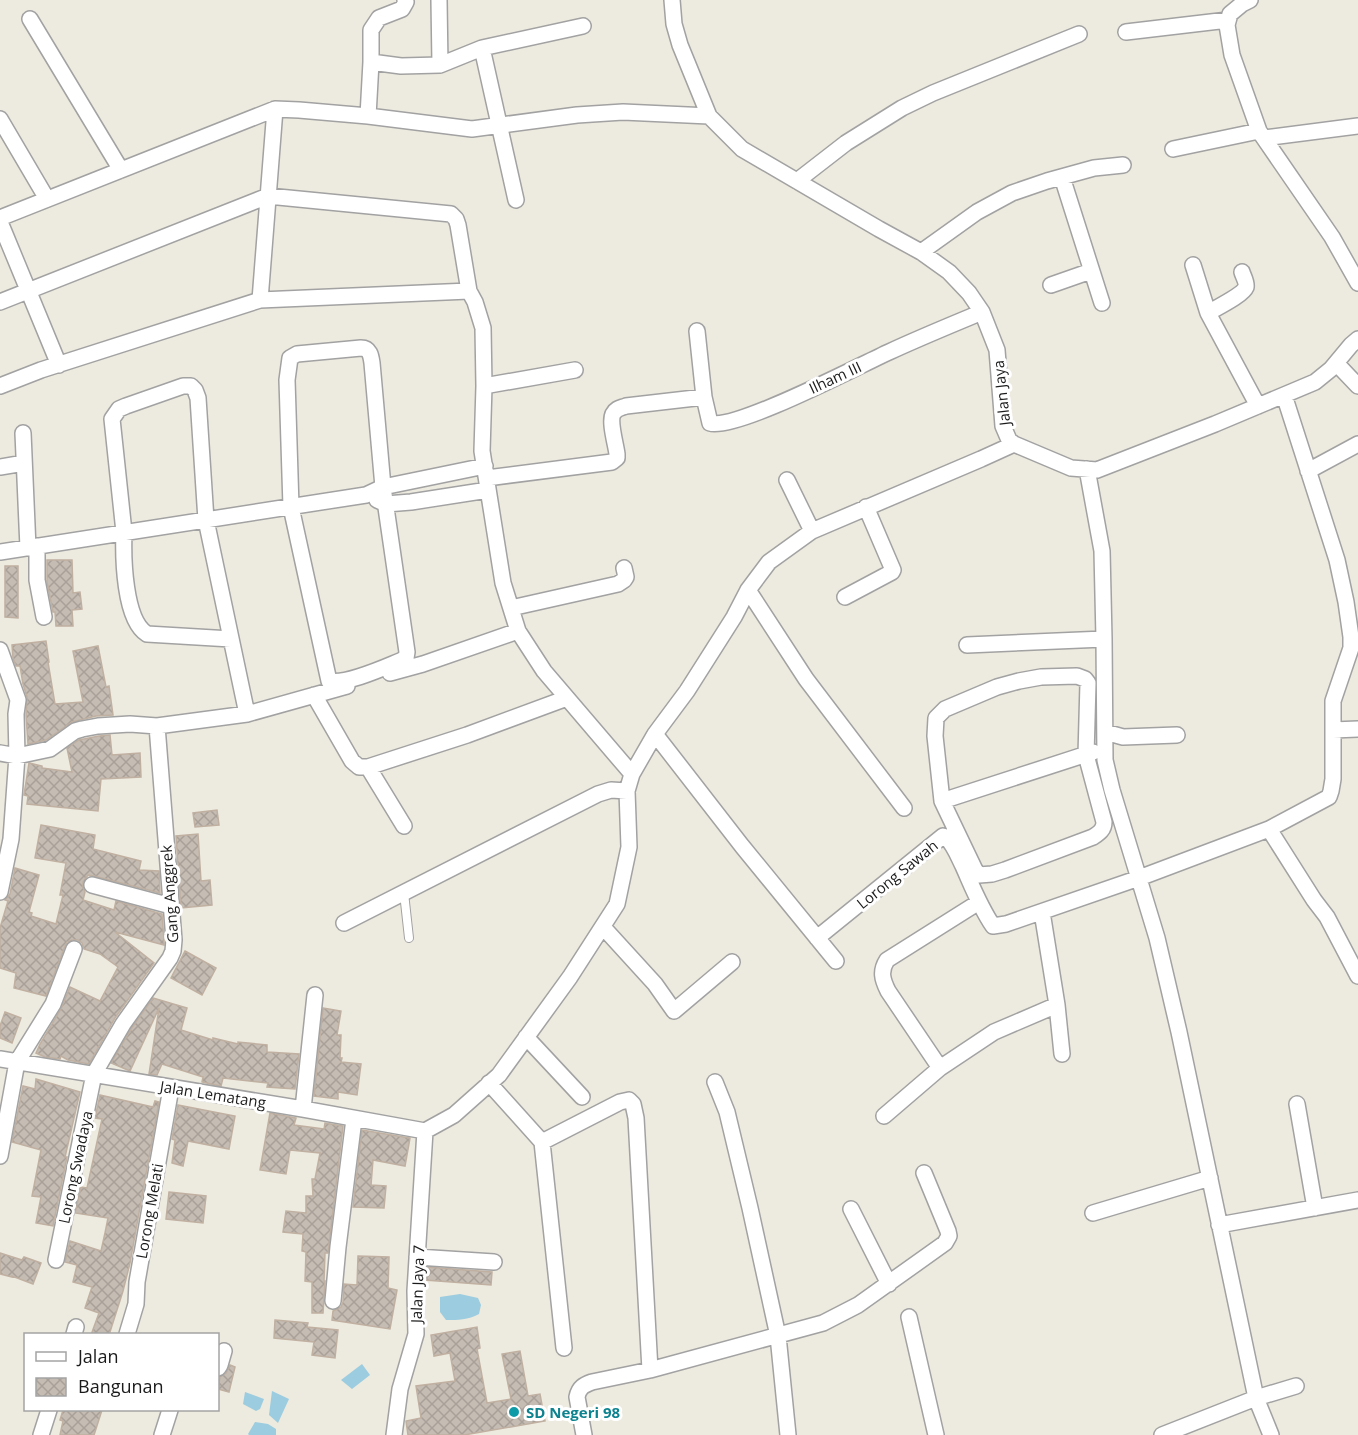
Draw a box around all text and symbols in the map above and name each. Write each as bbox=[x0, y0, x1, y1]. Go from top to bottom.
street label: Ilham III bbox=[805, 356, 865, 398]
street label: Jalan Jaya bbox=[988, 359, 1015, 429]
street label: Lorong Sawah bbox=[852, 835, 942, 913]
street label: Gang Anggrek bbox=[156, 844, 182, 944]
street label: Jalan Lematang bbox=[157, 1075, 267, 1112]
street label: Lorong Swadaya bbox=[53, 1109, 97, 1225]
street label: Lorong Melati bbox=[131, 1162, 167, 1260]
street label: Jalan Jaya 7 bbox=[406, 1245, 428, 1325]
legend bbox=[24, 1333, 219, 1411]
text: Jalan bbox=[76, 1344, 118, 1368]
text: Bangunan bbox=[78, 1374, 164, 1398]
place label: SD Negeri 98 bbox=[526, 1402, 621, 1422]
marker: SD Negeri 98 bbox=[507, 1405, 521, 1419]

